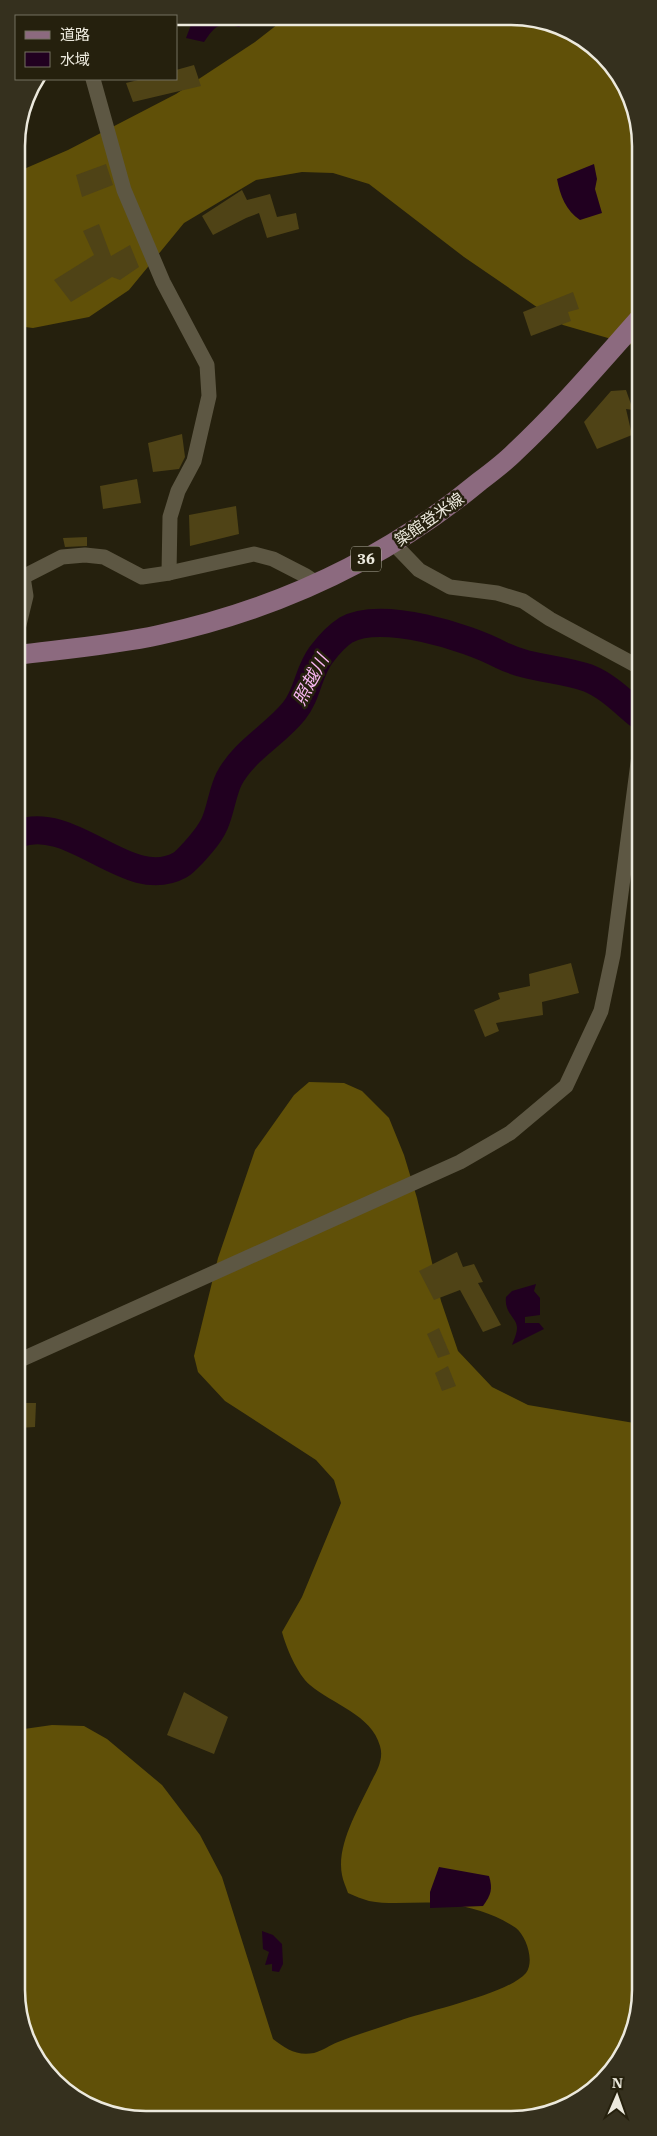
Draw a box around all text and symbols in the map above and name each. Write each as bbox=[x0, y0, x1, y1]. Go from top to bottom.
legend bbox=[15, 15, 178, 80]
text: 道路 bbox=[60, 25, 90, 44]
text: 水域 bbox=[60, 50, 90, 69]
street label: 築館登米線 bbox=[390, 488, 468, 550]
road number: 36 bbox=[351, 546, 381, 572]
water label: 照越川 bbox=[288, 649, 334, 709]
north arrow bbox=[592, 2071, 642, 2121]
text: N bbox=[612, 2074, 623, 2092]

